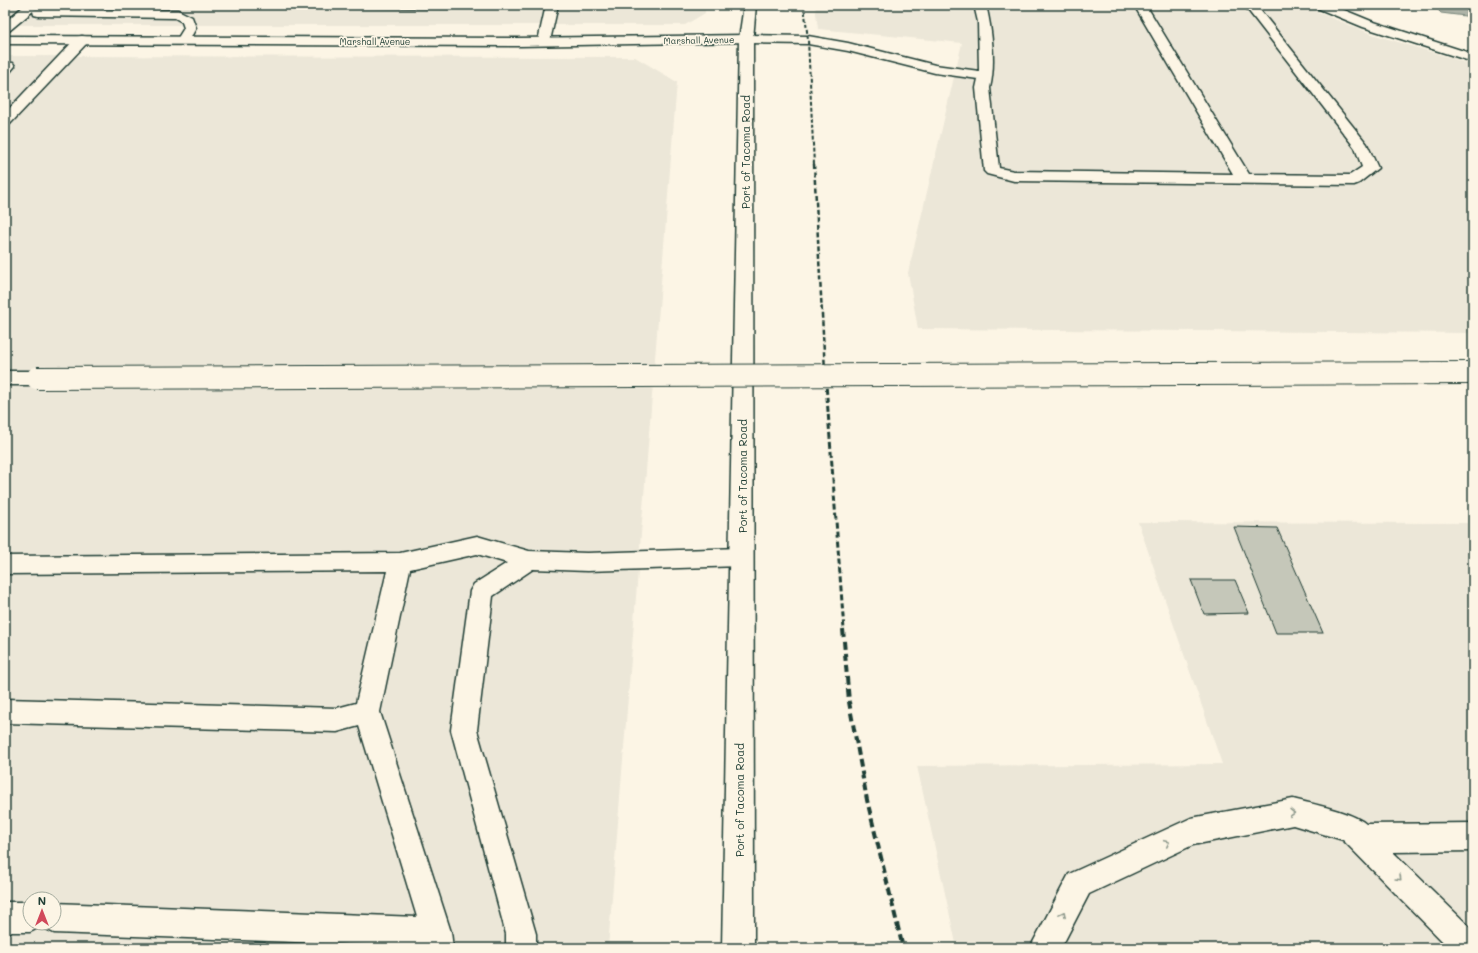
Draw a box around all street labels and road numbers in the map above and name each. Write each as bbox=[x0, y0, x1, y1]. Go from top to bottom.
street label: Marshall Avenue bbox=[663, 34, 735, 46]
street label: Marshall Avenue bbox=[340, 36, 410, 47]
street label: Port of Tacoma Road bbox=[738, 95, 753, 209]
street label: Port of Tacoma Road bbox=[735, 419, 750, 533]
street label: Port of Tacoma Road bbox=[732, 743, 747, 857]

